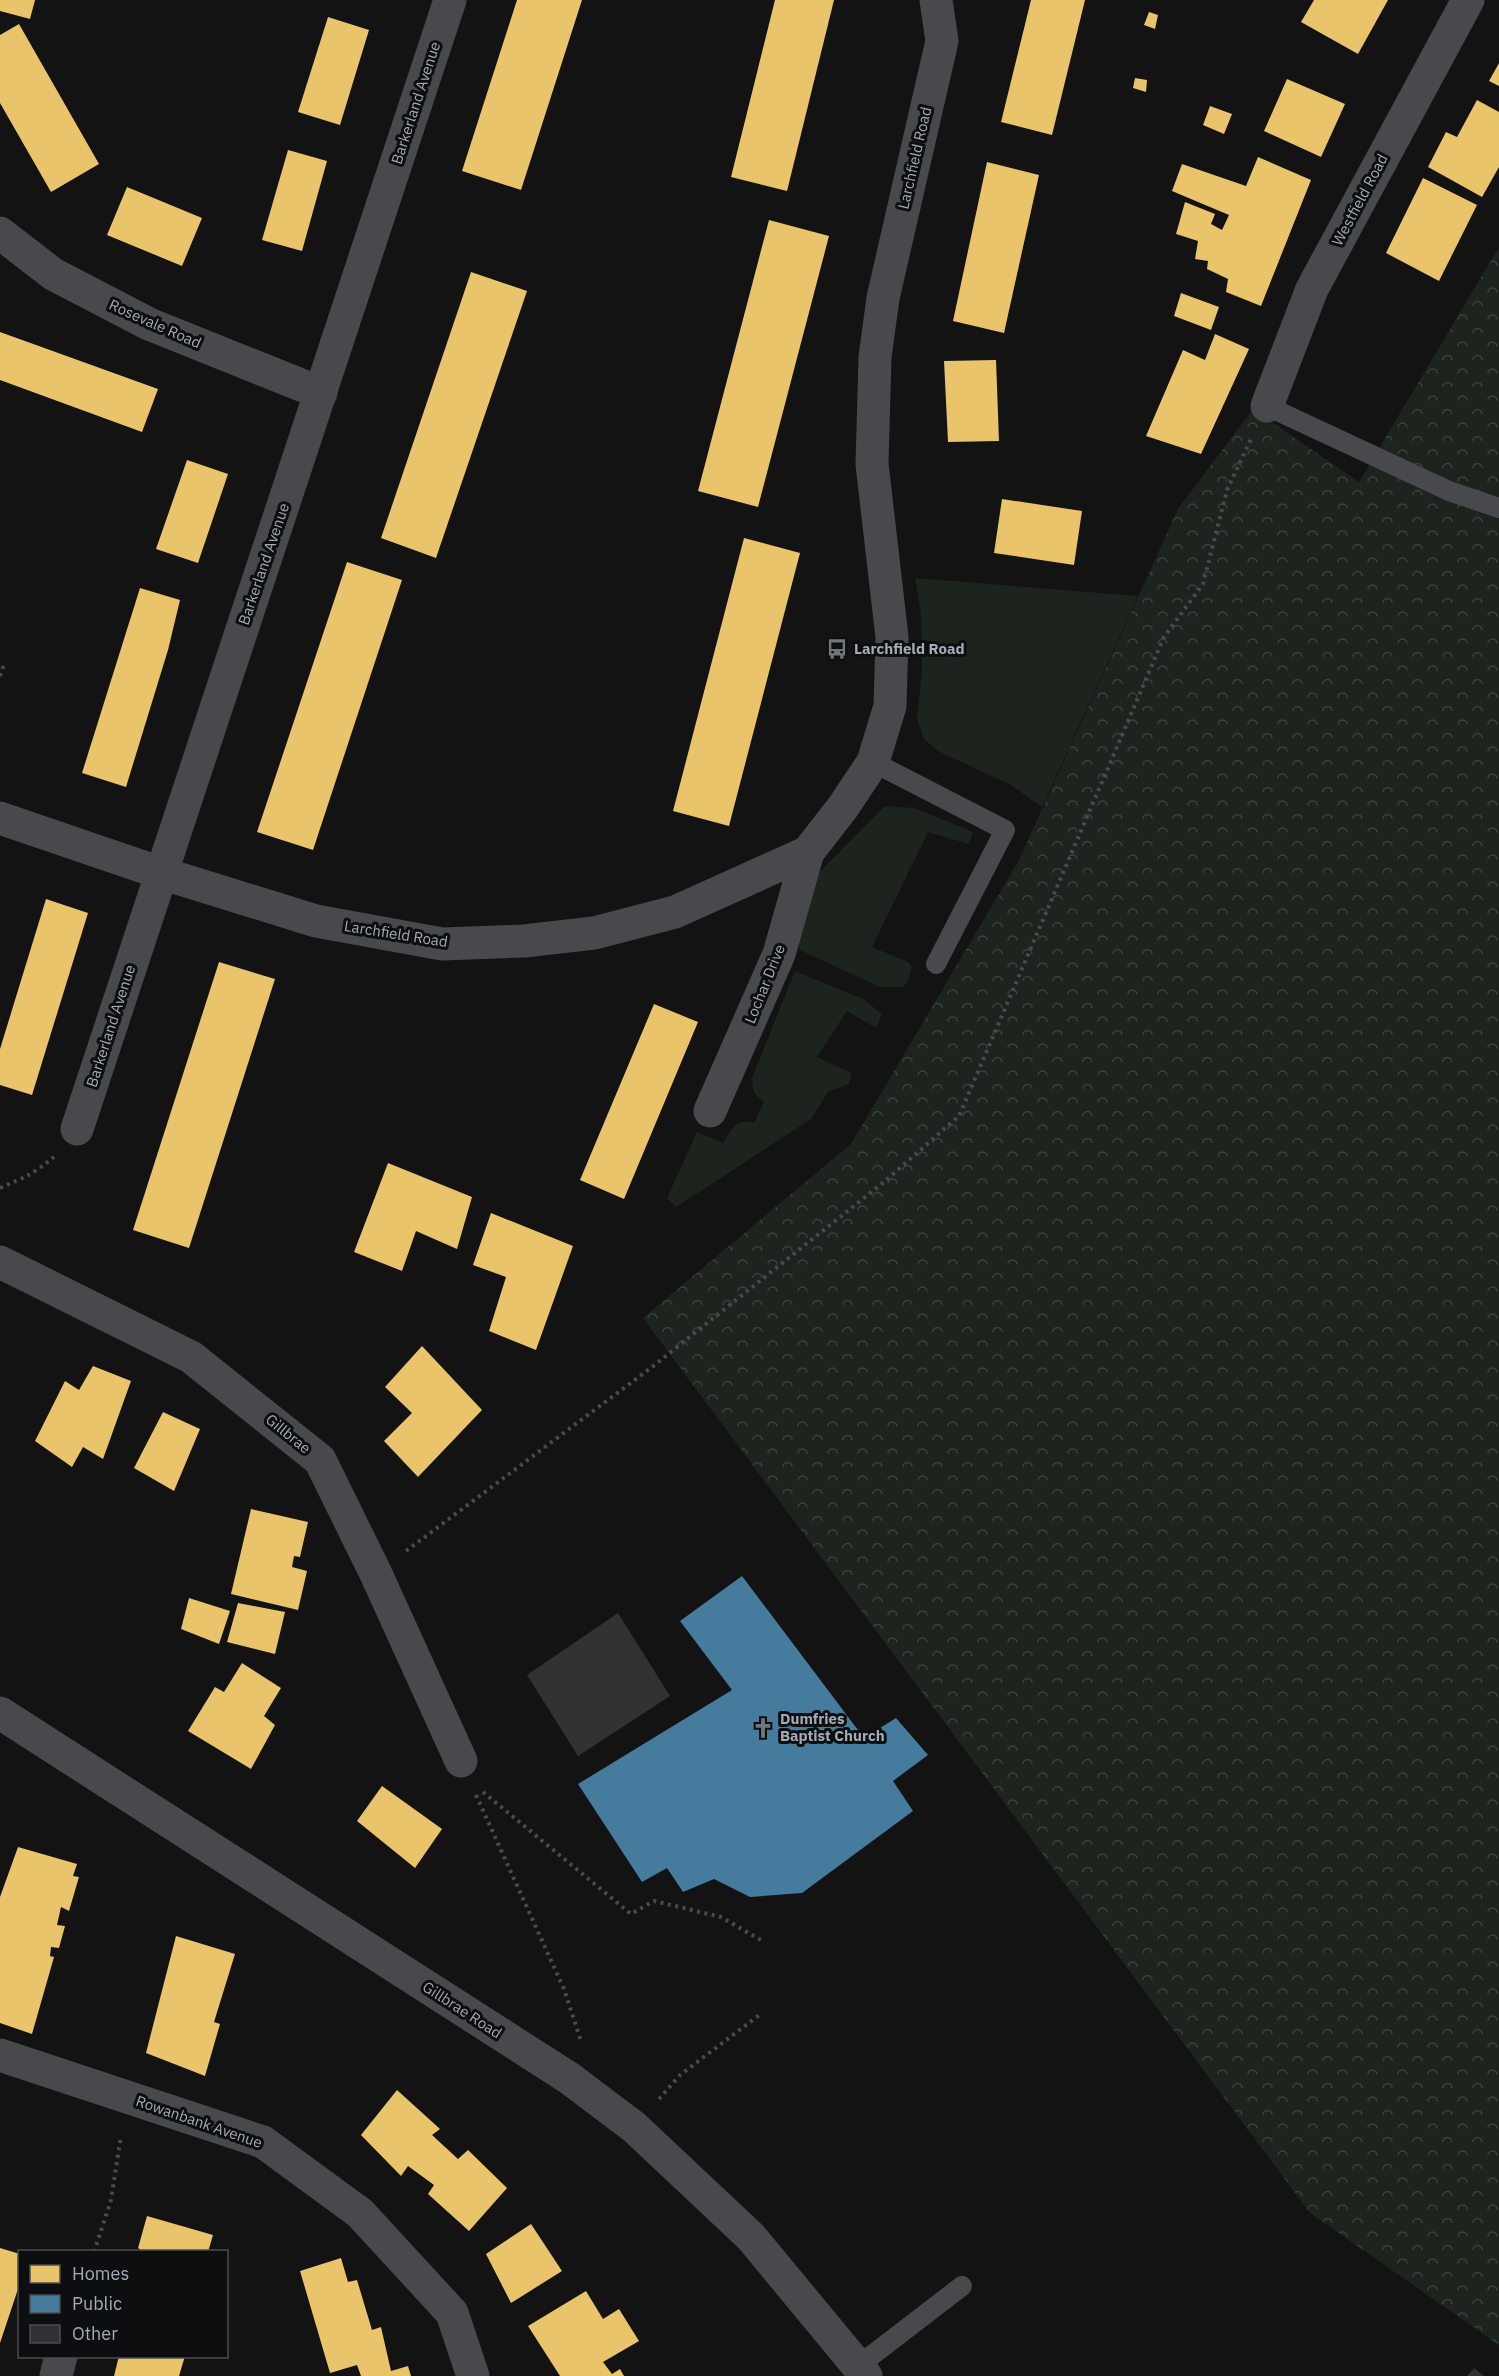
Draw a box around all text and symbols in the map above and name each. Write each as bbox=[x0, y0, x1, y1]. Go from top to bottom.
street label: Barkerland Avenue bbox=[387, 39, 444, 166]
street label: Larchfield Road bbox=[893, 105, 936, 211]
street label: Westfield Road bbox=[1327, 151, 1392, 249]
street label: Rosevale Road bbox=[106, 295, 204, 352]
street label: Barkerland Avenue bbox=[234, 500, 293, 627]
bus stop icon: Larchfield Road bbox=[825, 637, 849, 661]
place label: Larchfield Road bbox=[854, 639, 965, 658]
street label: Larchfield Road bbox=[343, 916, 449, 951]
street label: Lochar Drive bbox=[740, 941, 789, 1026]
street label: Barkerland Avenue bbox=[82, 962, 139, 1089]
street label: Gillbrae bbox=[262, 1410, 315, 1458]
place label: Dumfries Baptist Church bbox=[780, 1709, 885, 1745]
church icon: Dumfries Baptist Church bbox=[751, 1716, 775, 1740]
street label: Gillbrae Road bbox=[419, 1977, 505, 2042]
street label: Rowanbank Avenue bbox=[133, 2091, 265, 2152]
legend bbox=[18, 2250, 228, 2358]
text: Homes bbox=[72, 2262, 129, 2285]
text: Public bbox=[72, 2292, 122, 2315]
text: Other bbox=[72, 2322, 118, 2345]

